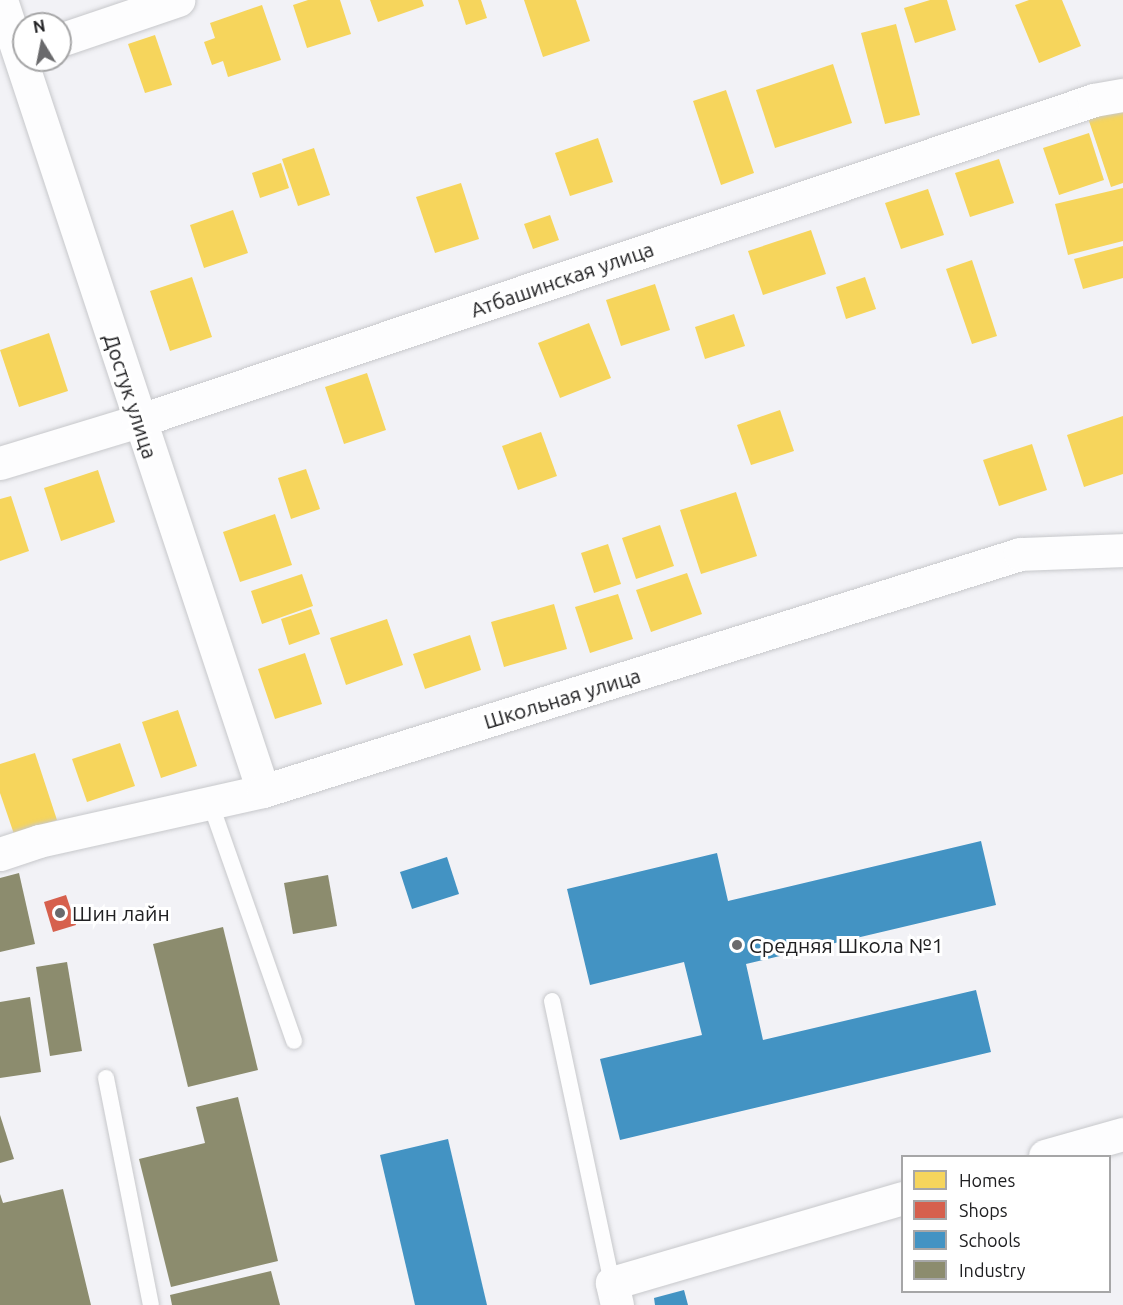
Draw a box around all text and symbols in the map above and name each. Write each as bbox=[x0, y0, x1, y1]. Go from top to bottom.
north arrow bbox=[12, 12, 72, 72]
text: N bbox=[32, 16, 47, 36]
street label: Атбашинская улица bbox=[467, 236, 657, 322]
street label: Достук улица bbox=[99, 330, 163, 462]
street label: Школьная улица bbox=[480, 662, 644, 734]
place label: Шин лайн bbox=[72, 900, 170, 926]
marker: Шин лайн bbox=[53, 906, 67, 920]
place label: Средняя Школа №1 bbox=[749, 932, 944, 958]
marker: Средняя Школа №1 bbox=[730, 938, 744, 952]
legend bbox=[901, 1155, 1111, 1293]
text: Homes bbox=[959, 1170, 1015, 1190]
text: Shops bbox=[959, 1200, 1008, 1220]
text: Schools bbox=[959, 1230, 1021, 1250]
text: Industry bbox=[959, 1260, 1025, 1280]

